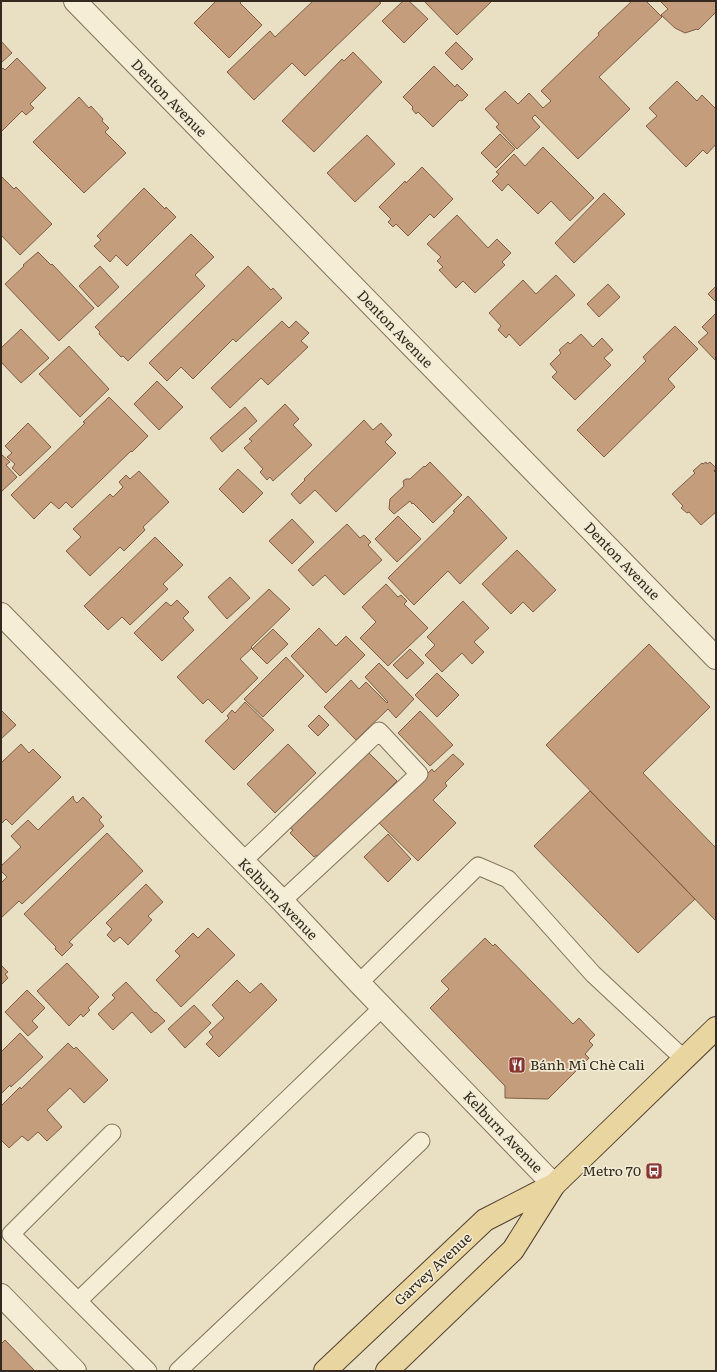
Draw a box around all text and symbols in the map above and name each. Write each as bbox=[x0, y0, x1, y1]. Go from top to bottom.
street label: Denton Avenue bbox=[127, 54, 212, 141]
street label: Denton Avenue bbox=[353, 285, 438, 372]
street label: Denton Avenue bbox=[580, 517, 665, 604]
street label: Kelburn Avenue bbox=[234, 853, 323, 944]
place label: Bánh Mì Chè Cali bbox=[530, 1054, 645, 1074]
restaurant icon: Bánh Mì Chè Cali bbox=[507, 1055, 527, 1075]
street label: Kelburn Avenue bbox=[459, 1086, 548, 1177]
place label: Metro 70 bbox=[582, 1160, 641, 1180]
bus stop icon: Metro 70 bbox=[644, 1161, 664, 1181]
street label: Garvey Avenue bbox=[389, 1227, 476, 1310]

